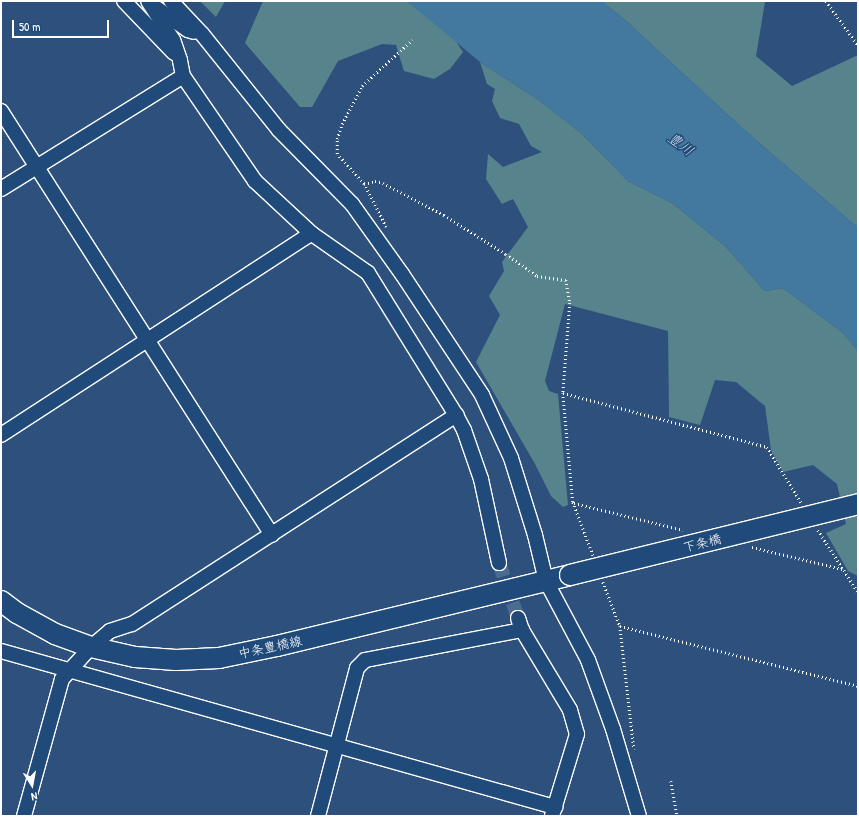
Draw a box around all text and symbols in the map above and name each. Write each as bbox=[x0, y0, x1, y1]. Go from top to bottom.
scale bar bbox=[14, 12, 111, 38]
text: 50 m bbox=[19, 18, 40, 35]
water label: 豊川 bbox=[665, 129, 697, 159]
street label: 下条橋 bbox=[681, 531, 723, 555]
street label: 中条豊橋線 bbox=[237, 633, 303, 661]
north arrow bbox=[12, 765, 52, 805]
text: N bbox=[30, 789, 39, 804]

